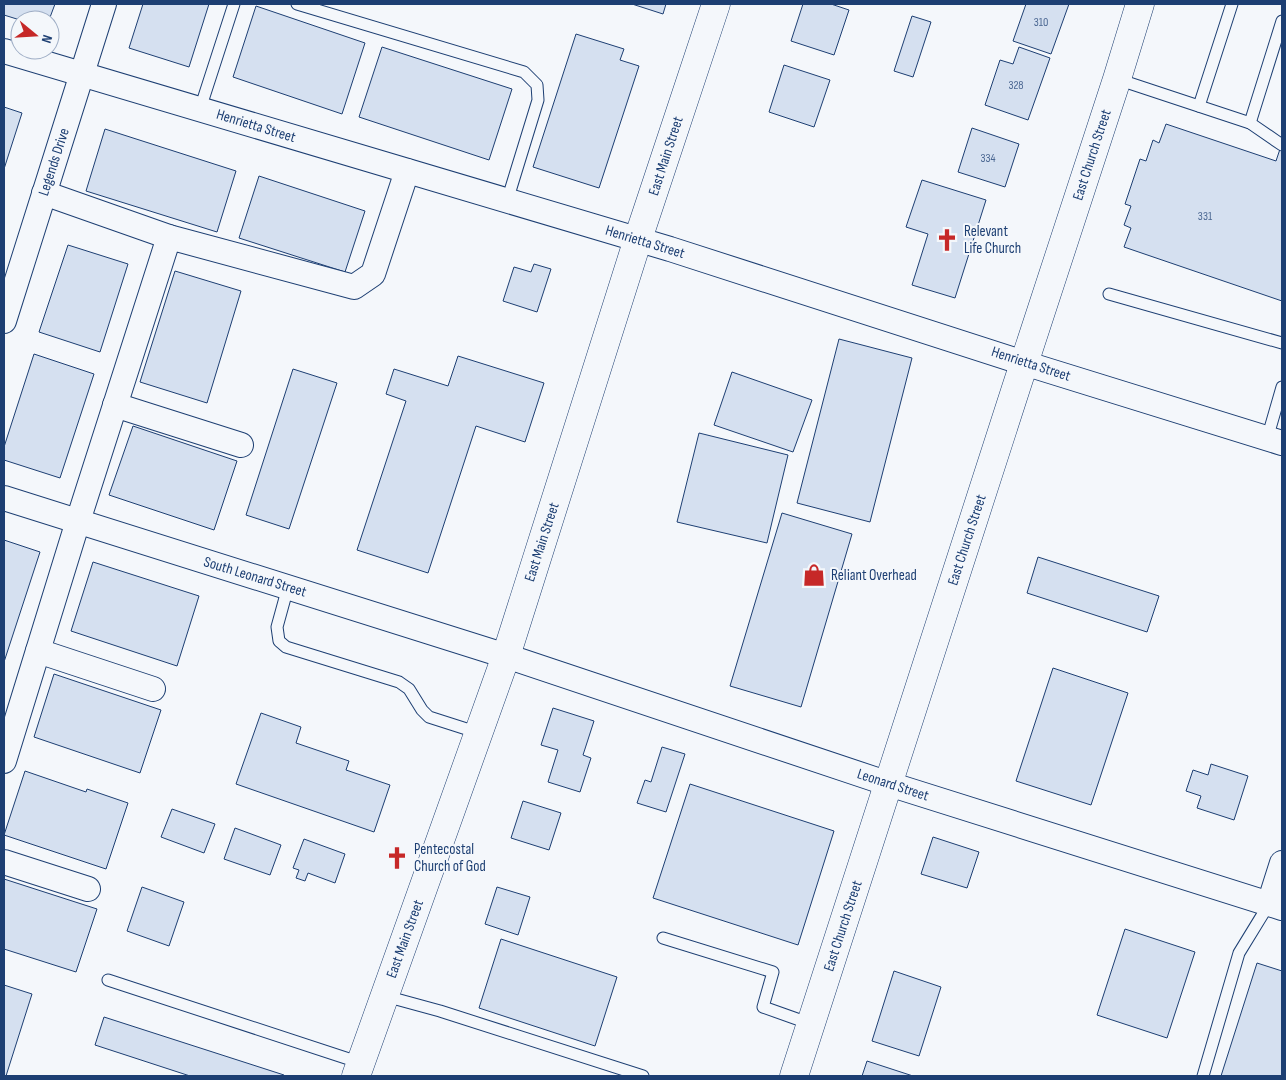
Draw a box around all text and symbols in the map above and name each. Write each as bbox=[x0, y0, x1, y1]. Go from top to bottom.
north arrow bbox=[10, 10, 60, 60]
house number: 310 bbox=[1034, 15, 1048, 30]
text: N bbox=[38, 33, 56, 45]
house number: 328 bbox=[1008, 78, 1024, 93]
street label: Henrietta Street bbox=[214, 105, 298, 147]
street label: East Church Street bbox=[1068, 107, 1116, 203]
street label: East Main Street bbox=[644, 114, 688, 198]
street label: Legends Drive bbox=[34, 126, 74, 198]
house number: 334 bbox=[980, 151, 996, 166]
house number: 331 bbox=[1198, 209, 1213, 224]
street label: Henrietta Street bbox=[603, 221, 687, 263]
place label: Relevant Life Church bbox=[964, 222, 1021, 258]
church icon: Relevant Life Church bbox=[934, 227, 960, 253]
street label: Henrietta Street bbox=[989, 342, 1073, 386]
street label: East Church Street bbox=[943, 492, 991, 588]
street label: East Main Street bbox=[520, 500, 564, 584]
street label: South Leonard Street bbox=[201, 552, 309, 602]
shop icon: Reliant Overhead bbox=[801, 562, 827, 588]
place label: Reliant Overhead bbox=[831, 566, 917, 585]
street label: Leonard Street bbox=[855, 764, 932, 806]
place label: Pentecostal Church of God bbox=[414, 840, 486, 876]
church icon: Pentecostal Church of God bbox=[384, 845, 410, 871]
street label: East Church Street bbox=[819, 878, 867, 974]
street label: East Main Street bbox=[382, 897, 428, 981]

